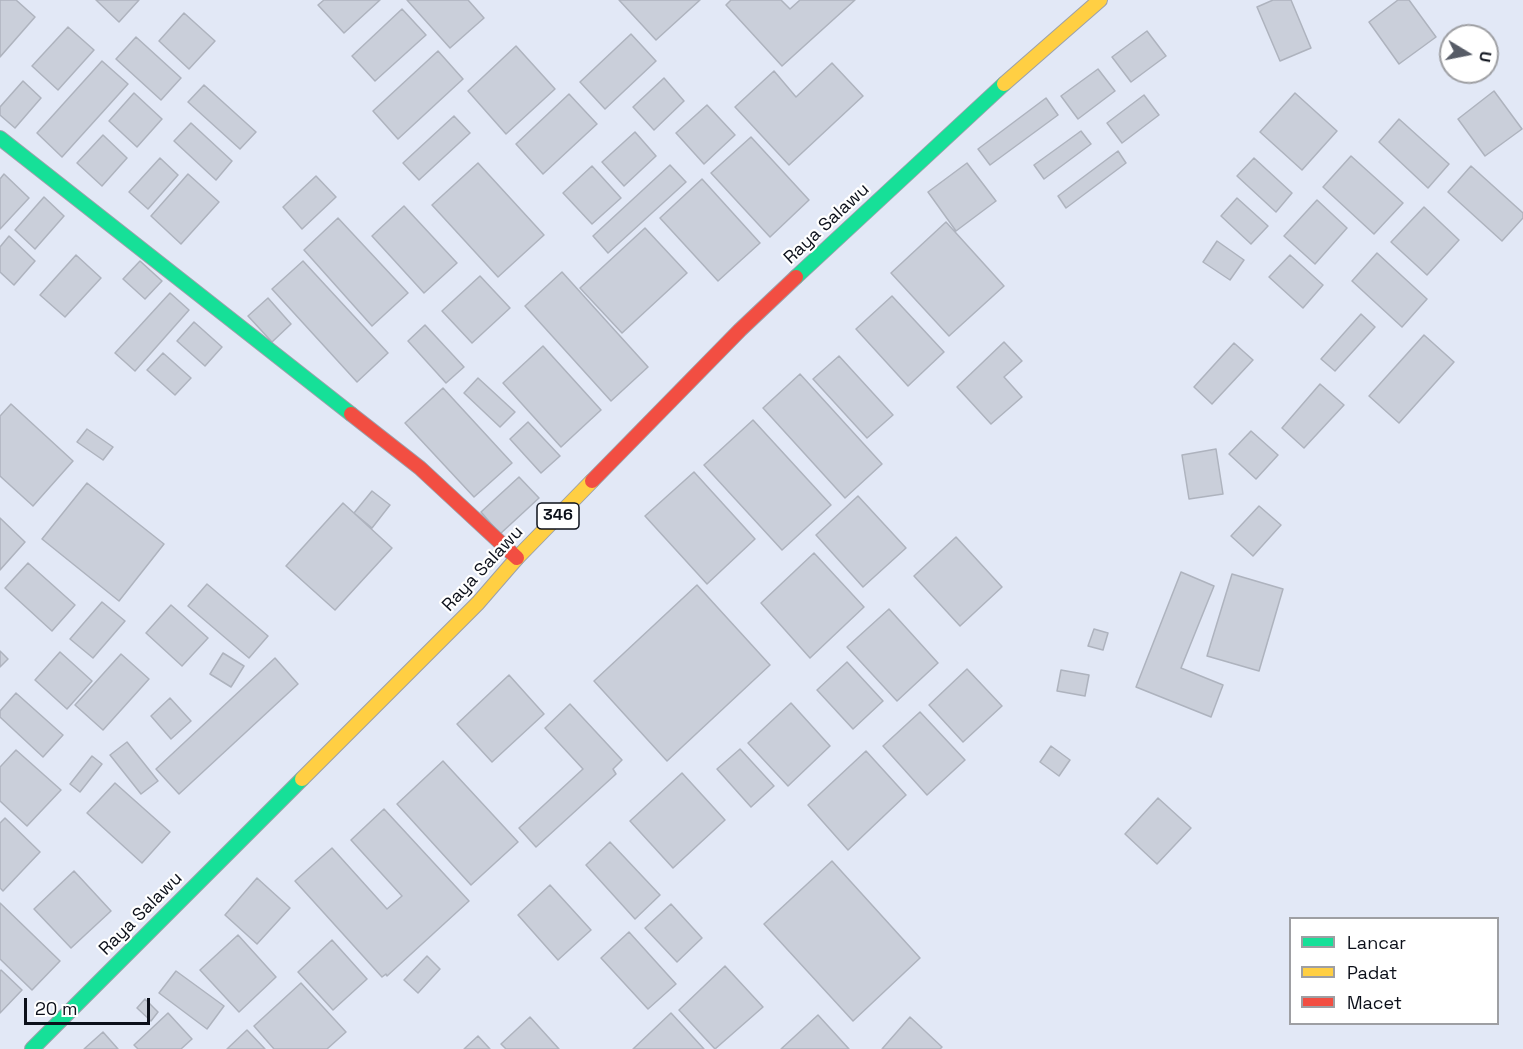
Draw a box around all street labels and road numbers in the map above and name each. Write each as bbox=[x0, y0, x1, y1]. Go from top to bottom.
street label: Raya Salawu bbox=[780, 179, 874, 269]
road number: 346 bbox=[537, 503, 579, 529]
street label: Raya Salawu bbox=[438, 522, 528, 616]
street label: Raya Salawu bbox=[95, 868, 187, 960]

